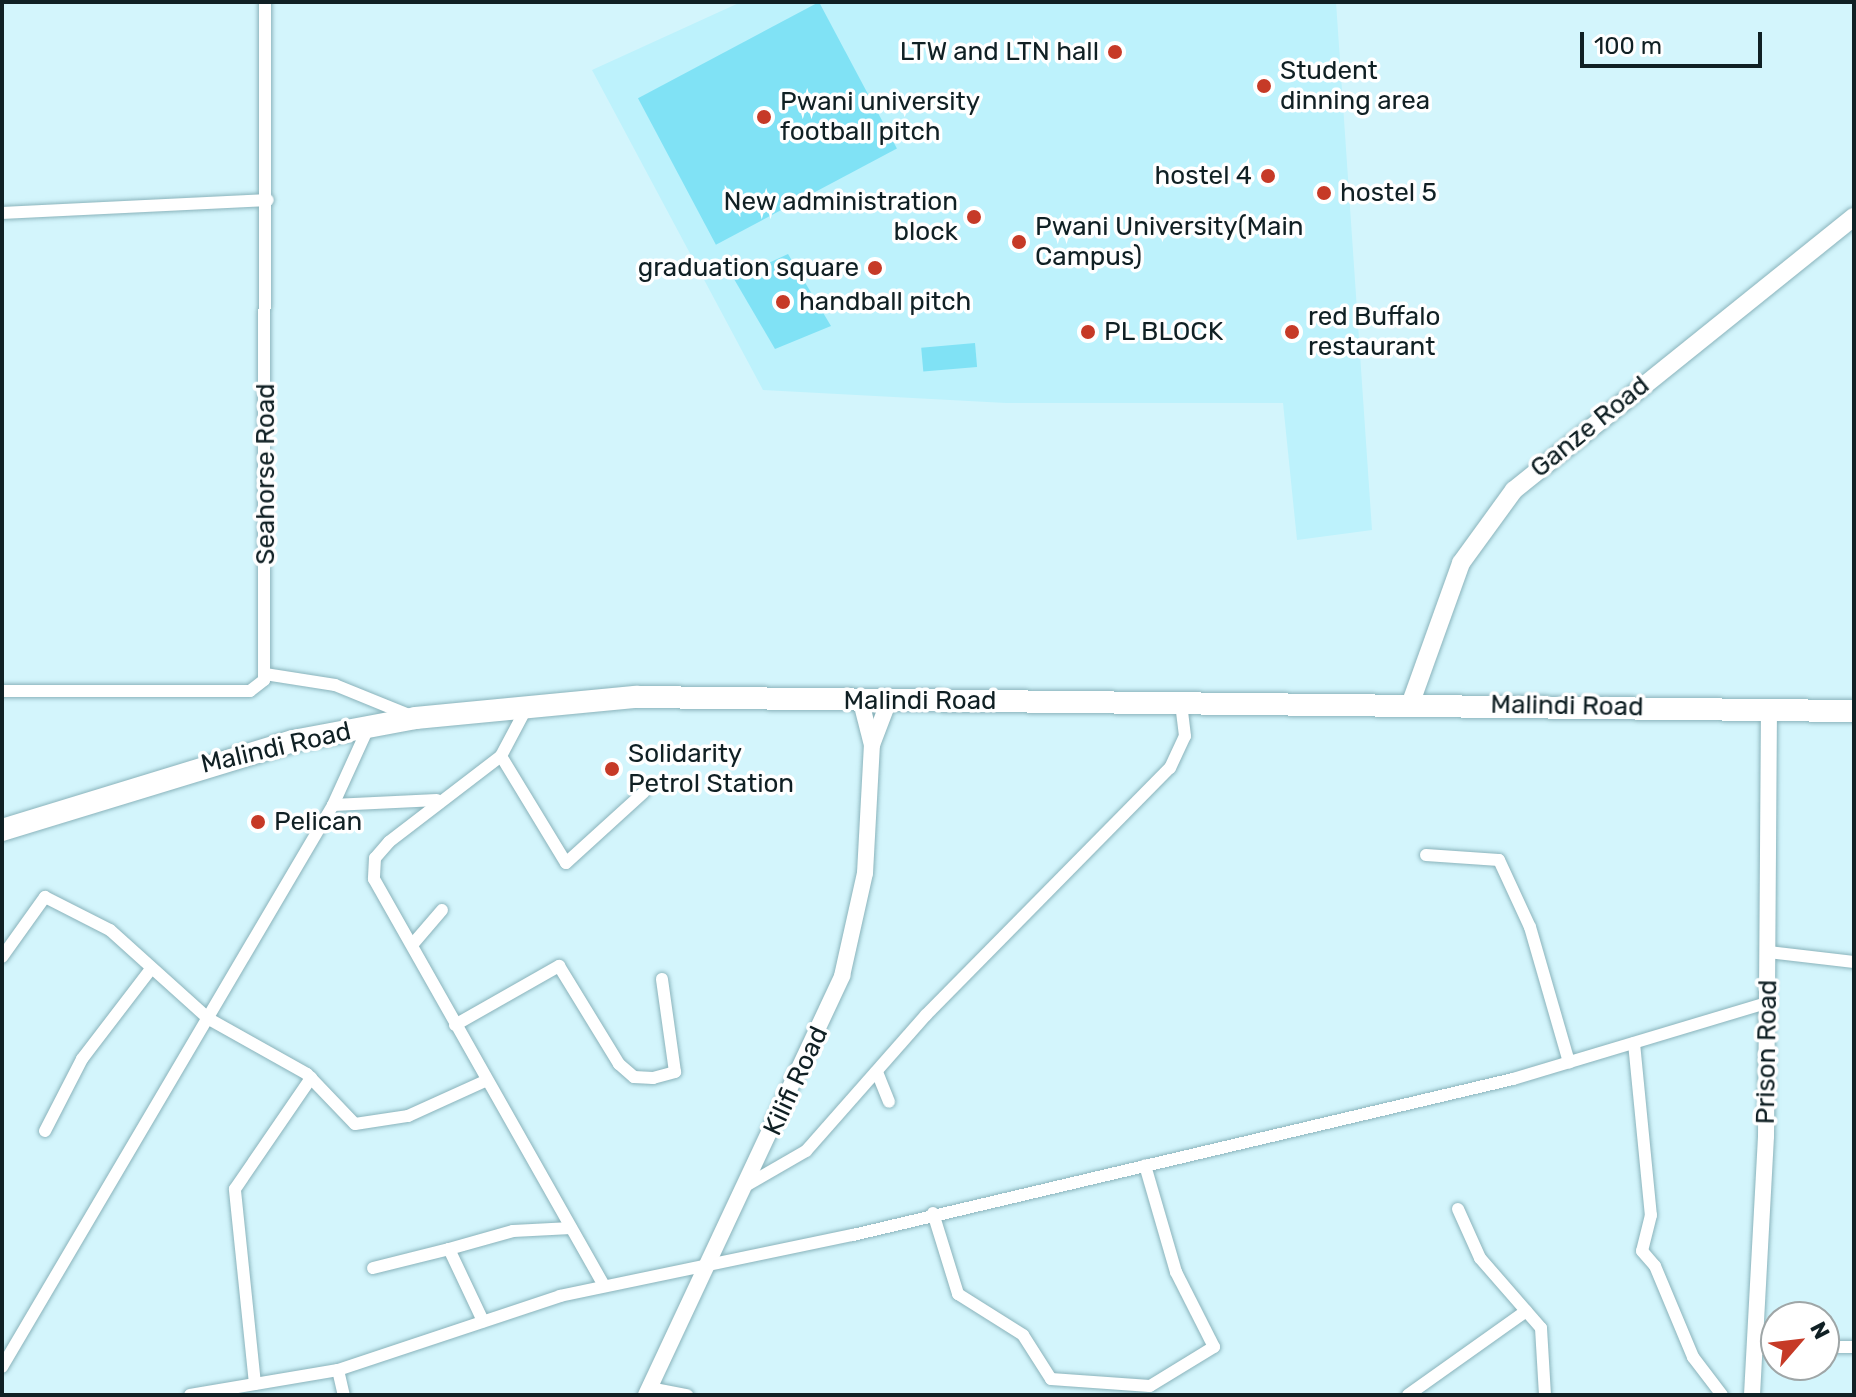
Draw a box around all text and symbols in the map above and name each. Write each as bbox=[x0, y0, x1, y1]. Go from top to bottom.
scale bar bbox=[1584, 16, 1766, 66]
text: 100 m bbox=[1594, 32, 1662, 60]
place label: LTW and LTN hall bbox=[899, 36, 1099, 68]
marker: LTW and LTN hall bbox=[1106, 43, 1124, 61]
place label: Student dinning area bbox=[1280, 55, 1430, 116]
marker: Student dinning area bbox=[1255, 77, 1273, 95]
place label: Pwani university football pitch bbox=[780, 86, 980, 148]
marker: Pwani university football pitch bbox=[755, 108, 773, 126]
place label: hostel 4 bbox=[1154, 160, 1252, 192]
marker: hostel 4 bbox=[1259, 167, 1277, 185]
place label: hostel 5 bbox=[1340, 177, 1437, 209]
marker: hostel 5 bbox=[1315, 184, 1333, 202]
place label: New administration block bbox=[723, 186, 958, 248]
marker: New administration block bbox=[965, 208, 983, 226]
place label: Pwani University(Main Campus) bbox=[1035, 211, 1303, 272]
marker: Pwani University(Main Campus) bbox=[1010, 233, 1028, 251]
place label: graduation square bbox=[638, 252, 859, 284]
marker: graduation square bbox=[866, 259, 884, 277]
place label: handball pitch bbox=[799, 286, 971, 318]
marker: handball pitch bbox=[774, 293, 792, 311]
place label: red Buffalo restaurant bbox=[1308, 301, 1440, 362]
place label: PL BLOCK bbox=[1104, 316, 1224, 348]
marker: PL BLOCK bbox=[1079, 323, 1097, 341]
marker: red Buffalo restaurant bbox=[1283, 323, 1301, 341]
street label: Ganze Road bbox=[1524, 370, 1656, 484]
street label: Seahorse Road bbox=[250, 383, 282, 565]
street label: Malindi Road bbox=[843, 685, 997, 717]
street label: Malindi Road bbox=[1490, 689, 1644, 723]
street label: Malindi Road bbox=[198, 716, 354, 780]
place label: Solidarity Petrol Station bbox=[628, 738, 794, 800]
marker: Solidarity Petrol Station bbox=[603, 760, 621, 778]
place label: Pelican bbox=[274, 806, 362, 838]
marker: Pelican bbox=[249, 813, 267, 831]
street label: Prison Road bbox=[1750, 979, 1784, 1125]
street label: Kilifi Road bbox=[757, 1021, 835, 1141]
north arrow bbox=[1760, 1301, 1840, 1381]
text: N bbox=[1804, 1317, 1835, 1344]

